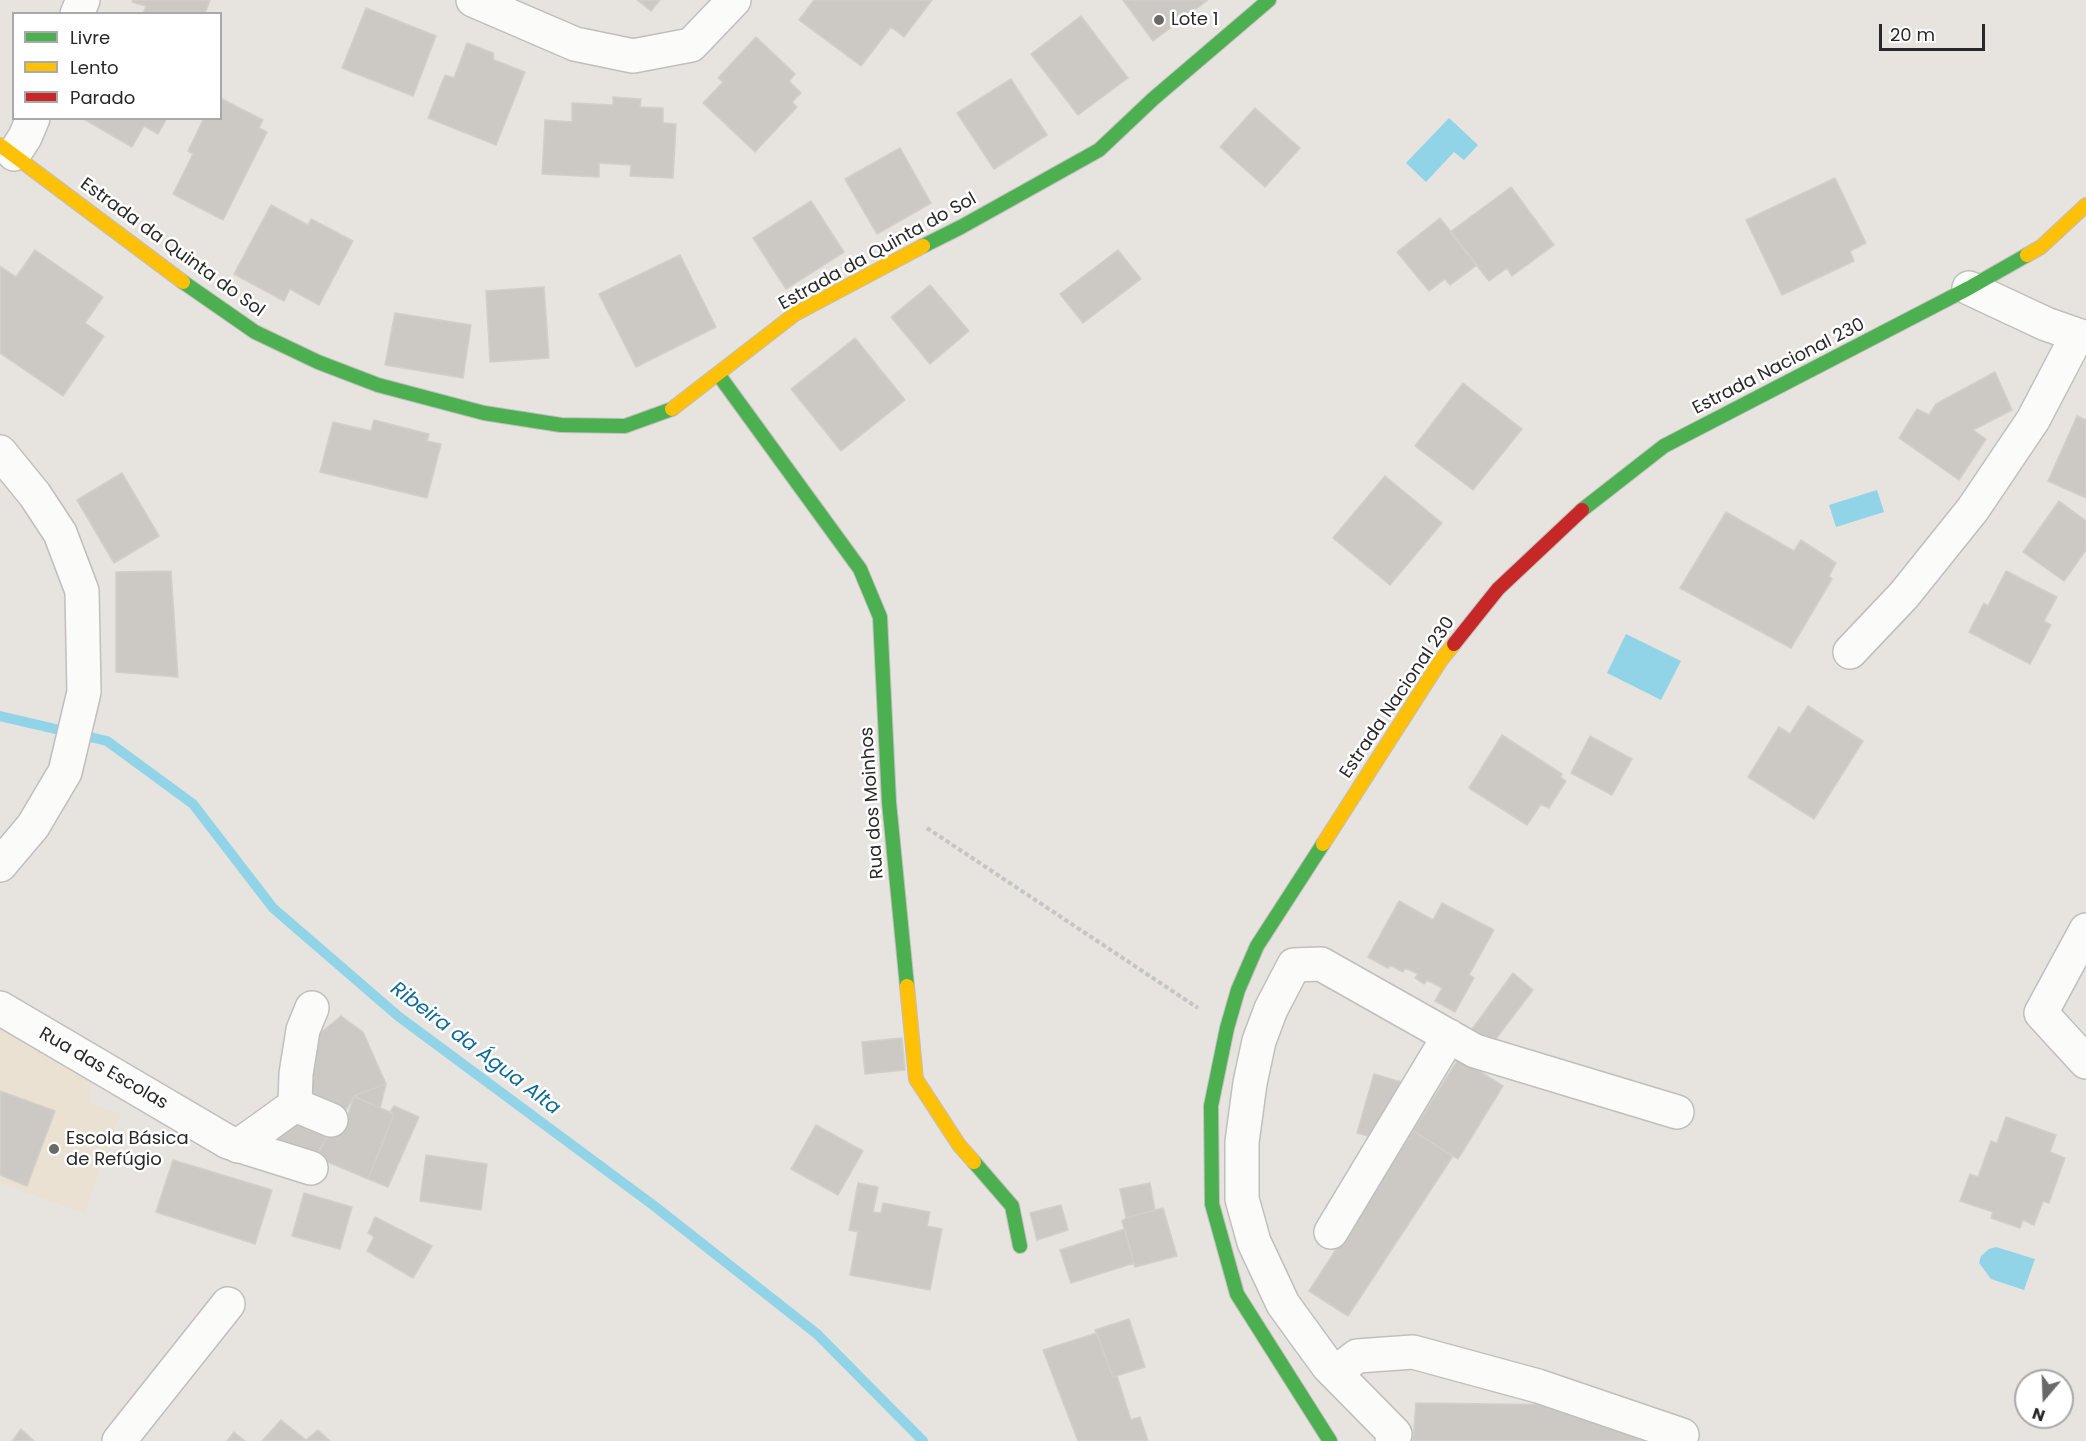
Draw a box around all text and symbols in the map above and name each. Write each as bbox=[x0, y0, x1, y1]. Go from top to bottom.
place label: Lote 1 bbox=[1171, 9, 1219, 31]
legend bbox=[12, 12, 222, 120]
scale bar bbox=[1882, 12, 1988, 50]
marker: Lote 1 bbox=[1152, 13, 1166, 27]
text: 20 m bbox=[1890, 22, 1935, 47]
text: Livre bbox=[70, 25, 110, 50]
text: Lento bbox=[70, 55, 119, 80]
text: Parado bbox=[70, 85, 135, 110]
street label: Estrada da Quinta do Sol bbox=[76, 174, 268, 322]
street label: Estrada da Quinta do Sol bbox=[775, 189, 981, 315]
street label: Estrada Nacional 230 bbox=[1689, 314, 1869, 420]
street label: Estrada Nacional 230 bbox=[1336, 613, 1460, 783]
street label: Rua dos Moinhos bbox=[857, 726, 889, 880]
water label: Ribeira da Água Alta bbox=[385, 977, 565, 1121]
street label: Rua das Escolas bbox=[35, 1023, 171, 1115]
place label: Escola Básica de Refúgio bbox=[66, 1128, 189, 1170]
marker: Escola Básica de Refúgio bbox=[47, 1142, 61, 1156]
north arrow bbox=[2014, 1369, 2074, 1429]
text: N bbox=[2029, 1402, 2048, 1427]

